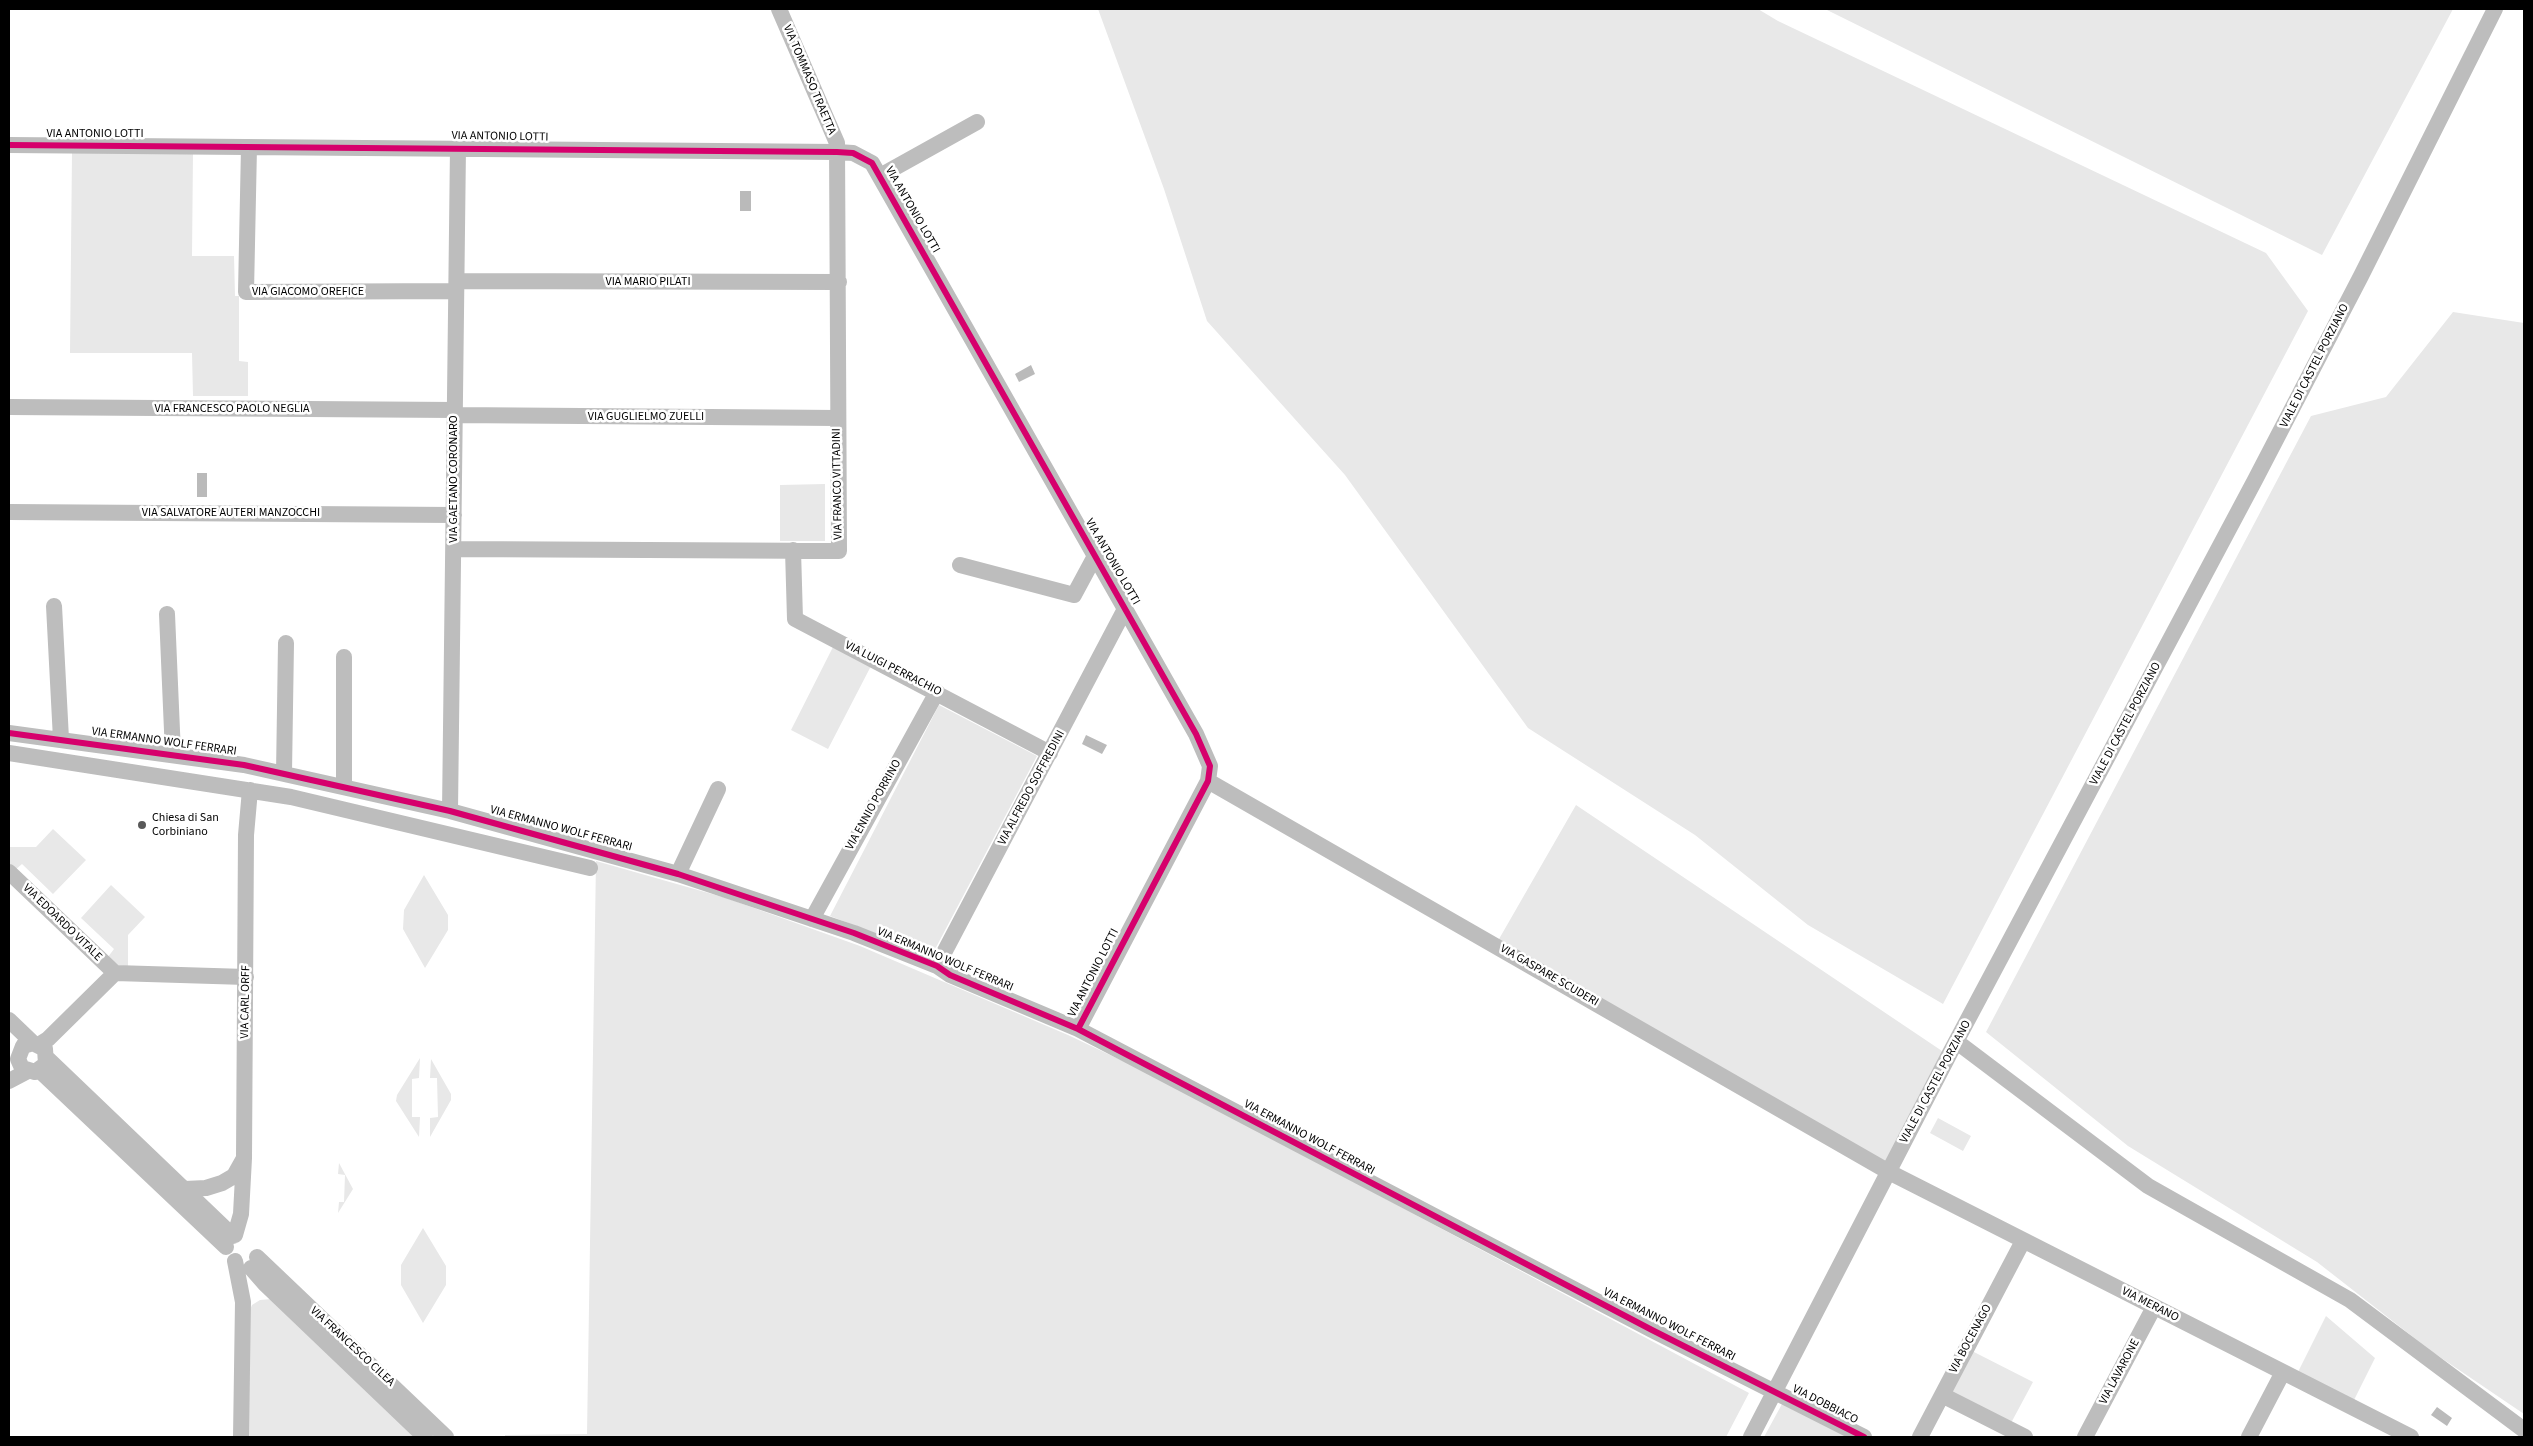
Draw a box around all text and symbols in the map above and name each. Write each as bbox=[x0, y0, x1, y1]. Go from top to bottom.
street label: VIA TOMMASO TRAETTA bbox=[779, 23, 839, 137]
street label: VIA ANTONIO LOTTI bbox=[46, 127, 144, 141]
street label: VIA ANTONIO LOTTI bbox=[451, 129, 549, 145]
street label: VIA ANTONIO LOTTI bbox=[881, 164, 943, 256]
street label: VIA MARIO PILATI bbox=[605, 275, 691, 289]
street label: VIA GIACOMO OREFICE bbox=[252, 285, 364, 299]
street label: VIALE DI CASTEL PORZIANO bbox=[2277, 302, 2353, 430]
street label: VIA FRANCESCO PAOLO NEGLIA bbox=[154, 402, 310, 416]
street label: VIA GUGLIELMO ZUELLI bbox=[588, 410, 704, 424]
street label: VIA GAETANO CORONARO bbox=[447, 415, 461, 543]
street label: VIA FRANCO VITTADINI bbox=[830, 428, 846, 540]
street label: VIA SALVATORE AUTERI MANZOCCHI bbox=[142, 506, 320, 520]
street label: VIA ANTONIO LOTTI bbox=[1081, 516, 1143, 608]
street label: VIA LUIGI PERRACHIO bbox=[842, 638, 944, 700]
street label: VIALE DI CASTEL PORZIANO bbox=[2087, 660, 2165, 788]
street label: VIA ERMANNO WOLF FERRARI bbox=[91, 725, 237, 759]
street label: VIA ALFREDO SOFFREDINI bbox=[996, 728, 1068, 848]
street label: VIA ENNIO PORRINO bbox=[843, 757, 905, 853]
street label: VIA ERMANNO WOLF FERRARI bbox=[488, 803, 634, 855]
place label: Chiesa di San Corbiniano bbox=[152, 811, 219, 839]
marker: Chiesa di San Corbiniano bbox=[136, 819, 148, 831]
street label: VIA EDOARDO VITALE bbox=[19, 881, 105, 965]
street label: VIA ERMANNO WOLF FERRARI bbox=[875, 925, 1015, 995]
street label: VIA ANTONIO LOTTI bbox=[1066, 926, 1122, 1020]
street label: VIA GASPARE SCUDERI bbox=[1497, 942, 1601, 1010]
street label: VIA CARL ORFF bbox=[238, 965, 254, 1039]
street label: VIALE DI CASTEL PORZIANO bbox=[1897, 1018, 1975, 1146]
street label: VIA ERMANNO WOLF FERRARI bbox=[1241, 1097, 1377, 1179]
street label: VIA MERANO bbox=[2119, 1284, 2181, 1326]
street label: VIA ERMANNO WOLF FERRARI bbox=[1601, 1285, 1737, 1365]
street label: VIA BOCENAGO bbox=[1947, 1302, 1995, 1376]
street label: VIA FRANCESCO CILEA bbox=[307, 1304, 397, 1390]
street label: VIA LAVARONE bbox=[2097, 1337, 2143, 1407]
street label: VIA DOBBIACO bbox=[1790, 1382, 1860, 1428]

